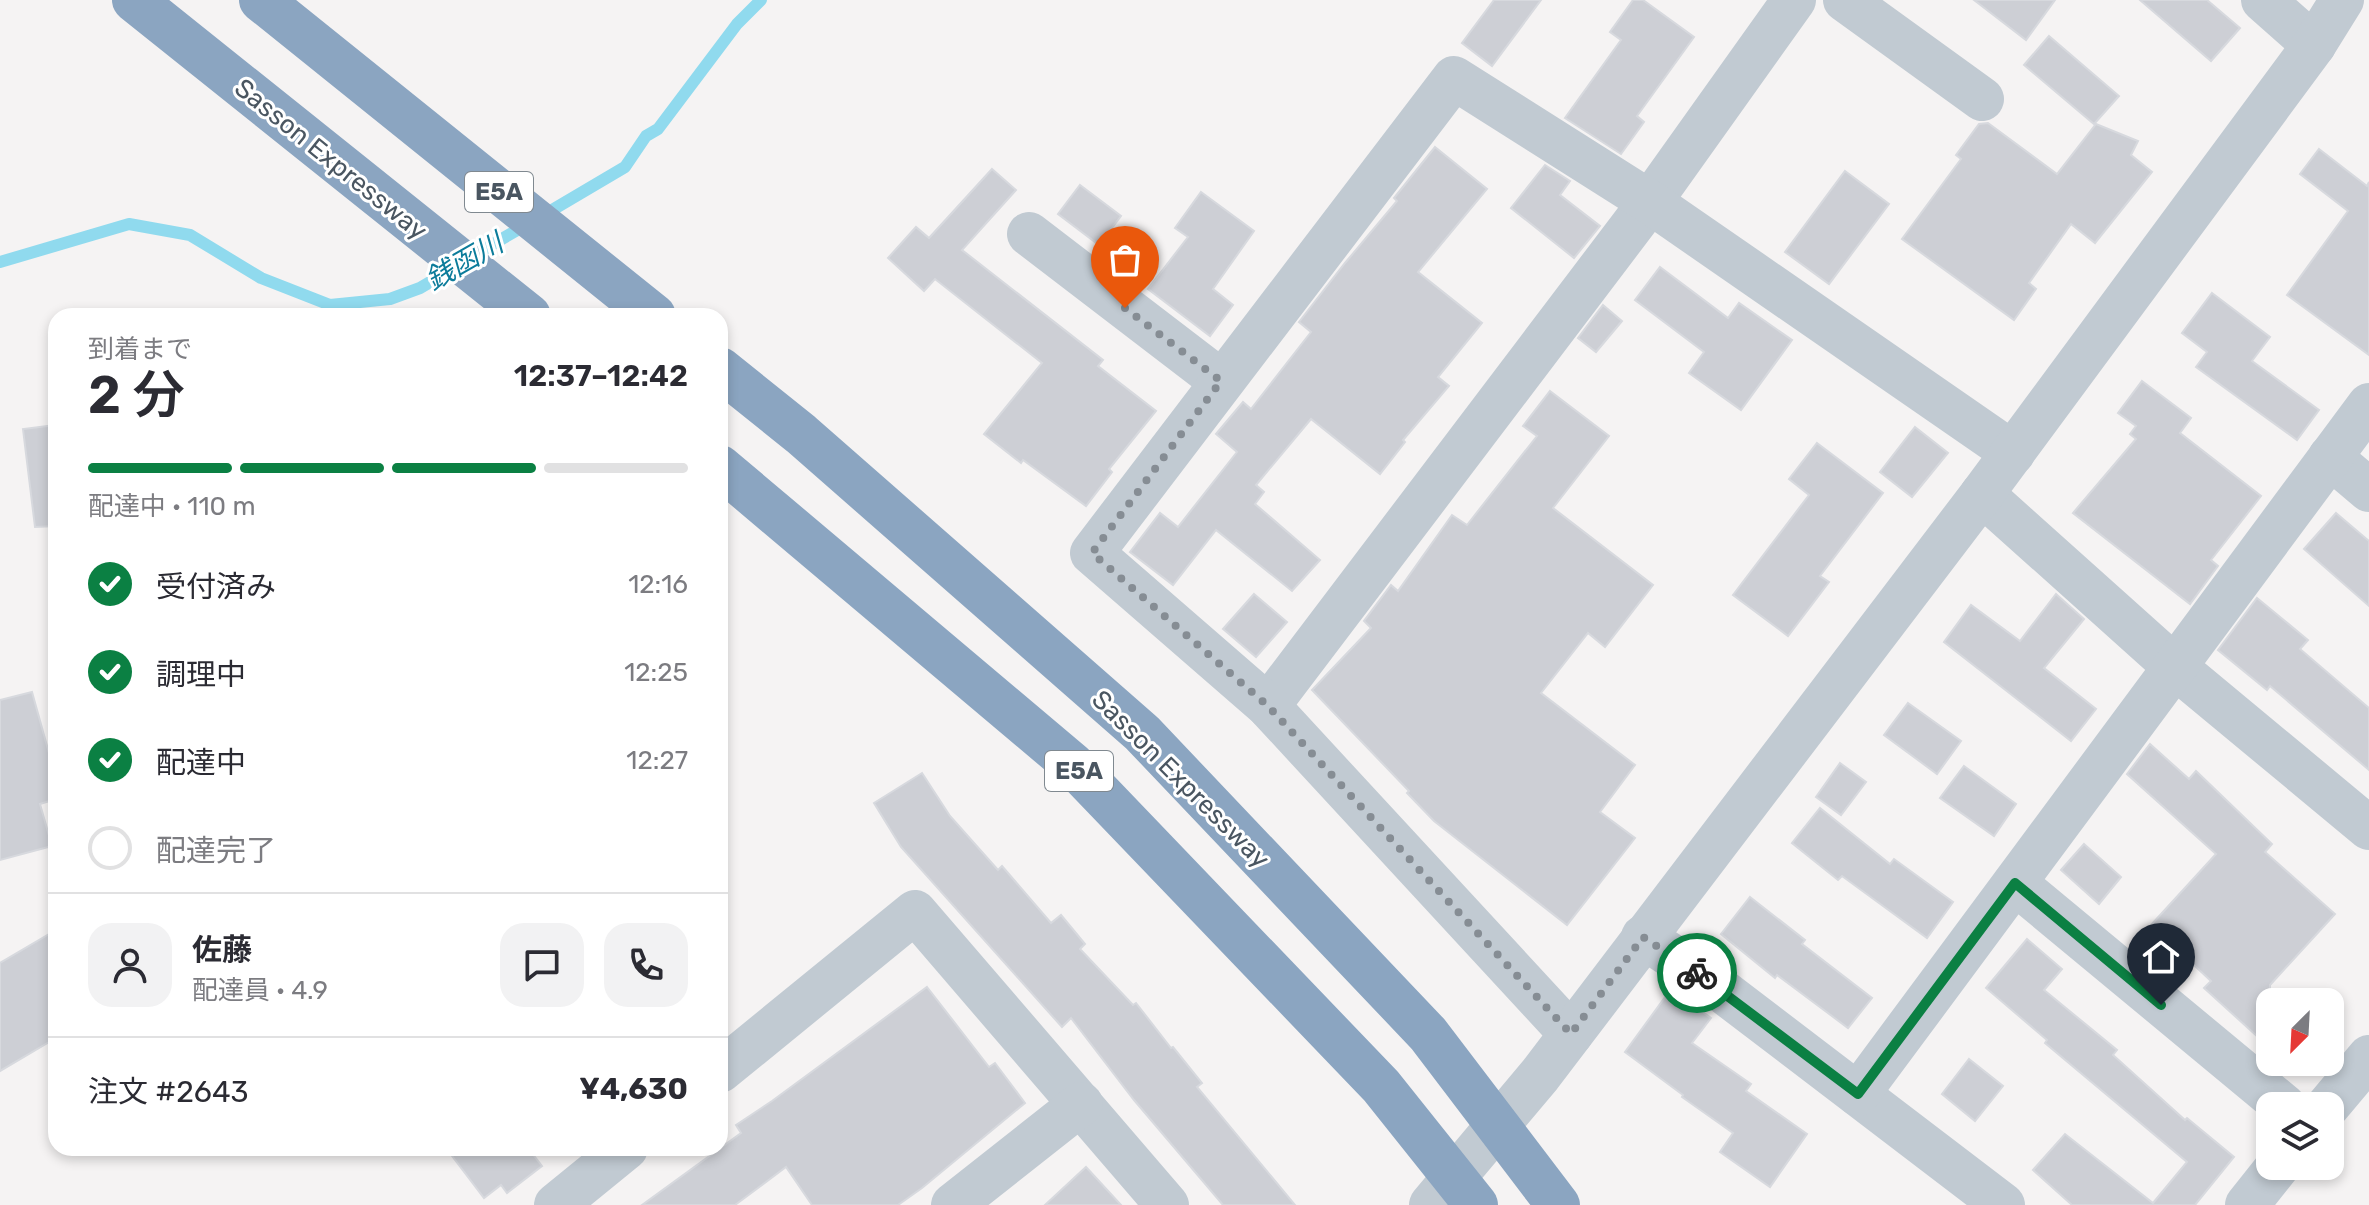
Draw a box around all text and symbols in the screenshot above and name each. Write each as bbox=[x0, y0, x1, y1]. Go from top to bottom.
street label: Sasson Expressway bbox=[228, 72, 433, 247]
road number: E5A bbox=[465, 172, 533, 212]
water label: 銭函川 bbox=[420, 225, 511, 297]
pin bbox=[1091, 226, 1159, 308]
icon: bag bbox=[1103, 238, 1147, 282]
text: 到着まで bbox=[88, 334, 192, 365]
text: 12:37–12:42 bbox=[514, 358, 688, 394]
text: 2 分 bbox=[88, 364, 184, 426]
text: 配達中 · 110 m bbox=[88, 491, 256, 522]
icon: check bbox=[88, 562, 132, 606]
text: 受付済み bbox=[156, 569, 276, 605]
text: 12:16 bbox=[628, 569, 688, 600]
icon: check bbox=[88, 650, 132, 694]
text: 調理中 bbox=[156, 657, 246, 693]
text: 12:25 bbox=[624, 657, 688, 688]
street label: Sasson Expressway bbox=[1085, 684, 1276, 875]
icon: check bbox=[88, 738, 132, 782]
text: 配達中 bbox=[156, 745, 246, 781]
text: 12:27 bbox=[626, 745, 688, 776]
road number: E5A bbox=[1045, 751, 1113, 791]
text: 配達完了 bbox=[156, 833, 276, 869]
button: person bbox=[88, 923, 172, 1007]
button: chat bbox=[500, 923, 584, 1007]
button: phone bbox=[604, 923, 688, 1007]
pin bbox=[2127, 923, 2195, 1005]
text: 佐藤 bbox=[192, 932, 252, 968]
courier bbox=[1657, 933, 1737, 1013]
icon: home bbox=[2139, 935, 2183, 979]
icon: bike bbox=[1675, 951, 1719, 995]
text: 配達員 · 4.9 bbox=[192, 975, 328, 1006]
north arrow bbox=[2256, 988, 2344, 1076]
map controls bbox=[2256, 988, 2344, 1180]
text: ¥4,630 bbox=[579, 1071, 688, 1107]
text: 注文 #2643 bbox=[88, 1074, 249, 1110]
button: layers bbox=[2256, 1092, 2344, 1180]

